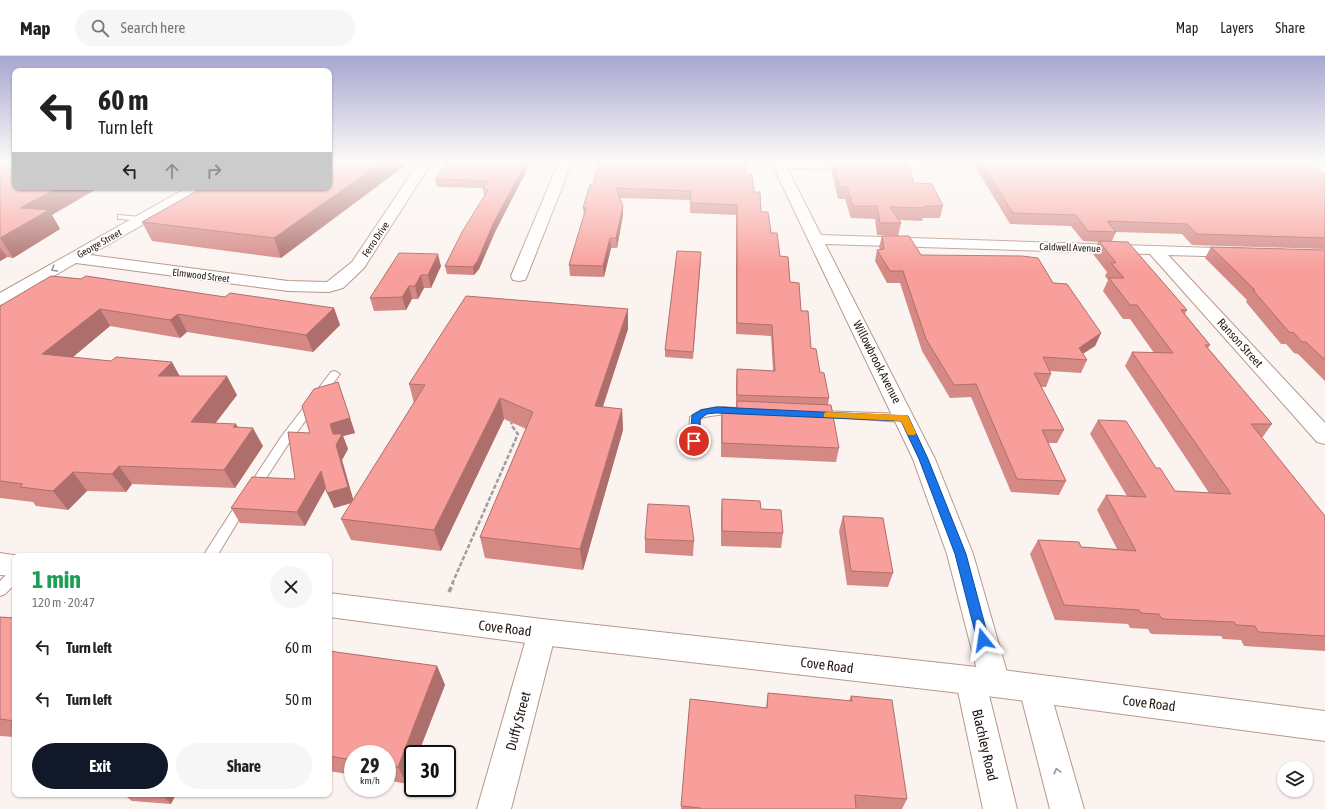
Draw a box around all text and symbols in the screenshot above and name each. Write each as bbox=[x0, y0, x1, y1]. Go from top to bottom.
search box bbox=[75, 10, 355, 46]
text: Map bbox=[20, 17, 51, 39]
icon: search bbox=[89, 17, 111, 39]
text: Search here bbox=[121, 19, 185, 36]
text: Map bbox=[1176, 20, 1198, 36]
text: Layers bbox=[1220, 20, 1253, 36]
text: Share bbox=[1275, 20, 1305, 36]
icon: left bbox=[32, 84, 84, 136]
text: 60 m bbox=[98, 84, 148, 116]
text: Turn left bbox=[98, 117, 153, 138]
icon: left bbox=[119, 160, 141, 182]
icon: ahead bbox=[161, 160, 183, 182]
icon: right bbox=[203, 160, 225, 182]
street label: Ferro Drive bbox=[360, 219, 391, 259]
street label: George Street bbox=[75, 227, 123, 260]
street label: Caldwell Avenue bbox=[1039, 241, 1101, 254]
one-way arrow bbox=[51, 264, 58, 271]
street label: Elmwood Street bbox=[172, 267, 230, 284]
street label: Ranson Street bbox=[1214, 316, 1266, 371]
street label: Willowbrook Avenue bbox=[850, 318, 904, 406]
pin bbox=[677, 424, 711, 458]
icon: arrive bbox=[683, 430, 705, 452]
text: 1 min bbox=[32, 566, 81, 593]
button: close bbox=[270, 566, 312, 608]
text: 120 m · 20:47 bbox=[32, 595, 95, 610]
street label: Cove Road bbox=[478, 617, 532, 639]
position arrow bbox=[962, 619, 1004, 661]
icon: left bbox=[32, 636, 54, 658]
text: Turn left bbox=[66, 639, 112, 656]
text: 60 m bbox=[285, 639, 312, 656]
street label: Cove Road bbox=[800, 654, 854, 676]
icon: left bbox=[32, 688, 54, 710]
street label: Duffy Street bbox=[502, 690, 534, 752]
text: Turn left bbox=[66, 691, 112, 708]
text: 50 m bbox=[285, 691, 312, 708]
street label: Cove Road bbox=[1122, 692, 1176, 714]
street label: Blachley Road bbox=[969, 708, 1001, 782]
button: Exit bbox=[32, 743, 168, 789]
button: Share bbox=[176, 743, 312, 789]
speed limit sign: 30 bbox=[404, 745, 456, 797]
text: 29 bbox=[361, 754, 379, 777]
map controls bbox=[1277, 761, 1313, 797]
button: layers bbox=[1277, 761, 1313, 797]
one-way arrow bbox=[1053, 768, 1061, 775]
text: km/h bbox=[360, 775, 380, 786]

